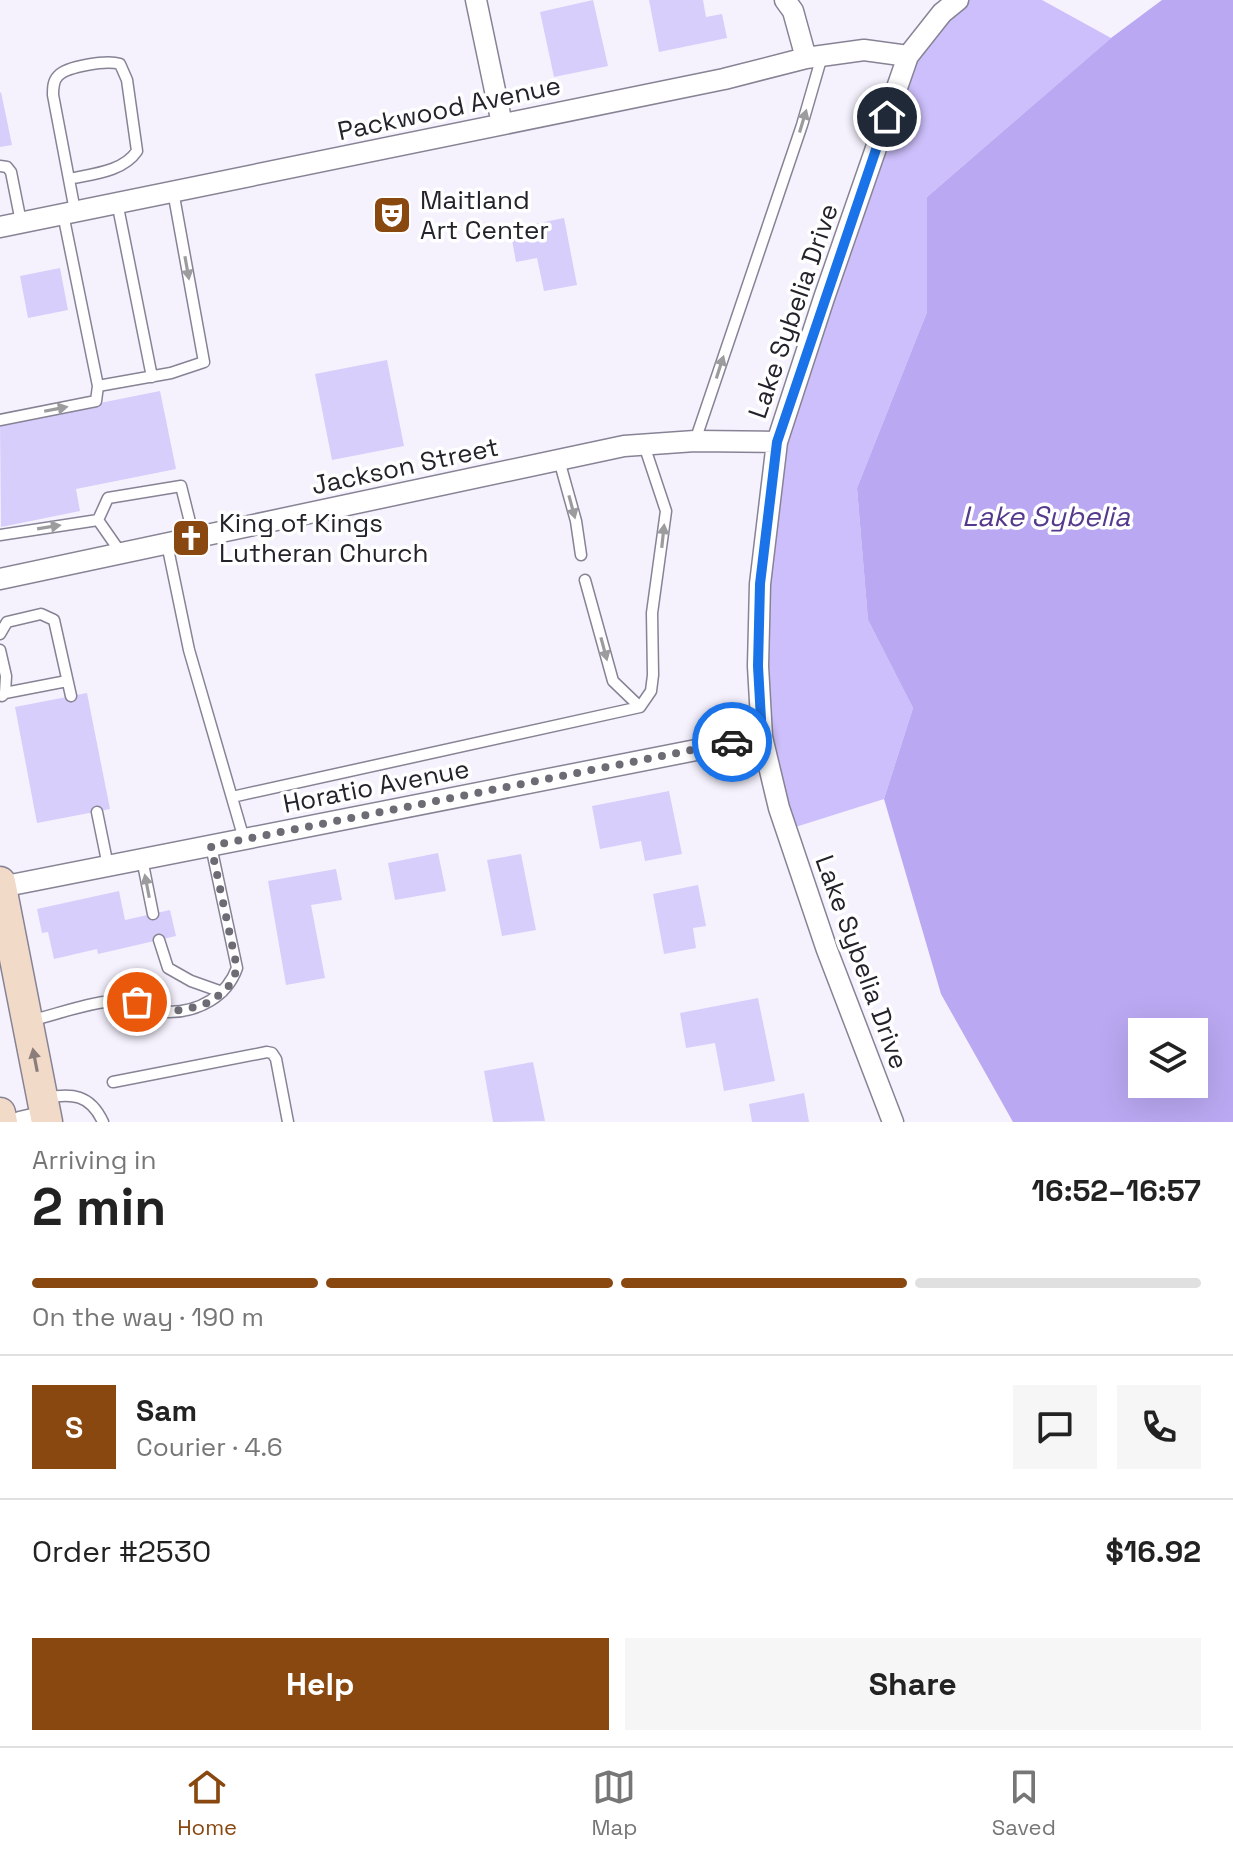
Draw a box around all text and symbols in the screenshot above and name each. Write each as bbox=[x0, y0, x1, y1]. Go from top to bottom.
street label: Packwood Avenue bbox=[334, 68, 564, 148]
pin bbox=[853, 83, 921, 151]
icon: home bbox=[865, 95, 909, 139]
one-way arrow bbox=[797, 109, 810, 133]
place label: Maitland Art Center bbox=[420, 183, 549, 247]
theatre icon: Maitland Art Center bbox=[371, 194, 413, 236]
street label: Lake Sybelia Drive bbox=[740, 199, 846, 423]
one-way arrow bbox=[182, 256, 194, 281]
one-way arrow bbox=[714, 355, 726, 379]
one-way arrow bbox=[43, 402, 68, 415]
street label: Jackson Street bbox=[308, 430, 502, 502]
one-way arrow bbox=[566, 495, 579, 519]
water label: Lake Sybelia bbox=[962, 498, 1131, 534]
place label: King of Kings Lutheran Church bbox=[219, 506, 428, 570]
church icon: King of Kings Lutheran Church bbox=[170, 517, 212, 559]
one-way arrow bbox=[37, 520, 62, 533]
one-way arrow bbox=[656, 523, 669, 548]
one-way arrow bbox=[598, 637, 611, 661]
courier bbox=[692, 702, 772, 782]
icon: car bbox=[710, 720, 754, 764]
street label: Horatio Avenue bbox=[280, 751, 472, 821]
street label: Lake Sybelia Drive bbox=[808, 850, 916, 1074]
one-way arrow bbox=[141, 874, 153, 899]
pin bbox=[103, 968, 171, 1036]
icon: bag bbox=[115, 980, 159, 1024]
map controls bbox=[1128, 1018, 1208, 1098]
button: layers bbox=[1128, 1018, 1208, 1098]
one-way arrow bbox=[28, 1047, 40, 1072]
text: Arriving in bbox=[32, 1143, 156, 1177]
text: 16:52–16:57 bbox=[1032, 1171, 1201, 1210]
text: 2 min bbox=[32, 1174, 166, 1240]
text: On the way · 190 m bbox=[32, 1300, 264, 1334]
button: chat bbox=[1013, 1385, 1097, 1469]
button: phone bbox=[1117, 1385, 1201, 1469]
text: Sam bbox=[136, 1391, 197, 1430]
text: S bbox=[65, 1408, 83, 1447]
text: Courier · 4.6 bbox=[136, 1430, 283, 1464]
text: Order #2530 bbox=[32, 1532, 211, 1571]
text: $16.92 bbox=[1106, 1532, 1201, 1571]
button: Help bbox=[32, 1638, 609, 1730]
button: Share bbox=[625, 1638, 1201, 1730]
tab: Home bbox=[177, 1765, 237, 1841]
tab: Map bbox=[591, 1765, 637, 1841]
tab: Saved bbox=[992, 1765, 1056, 1841]

